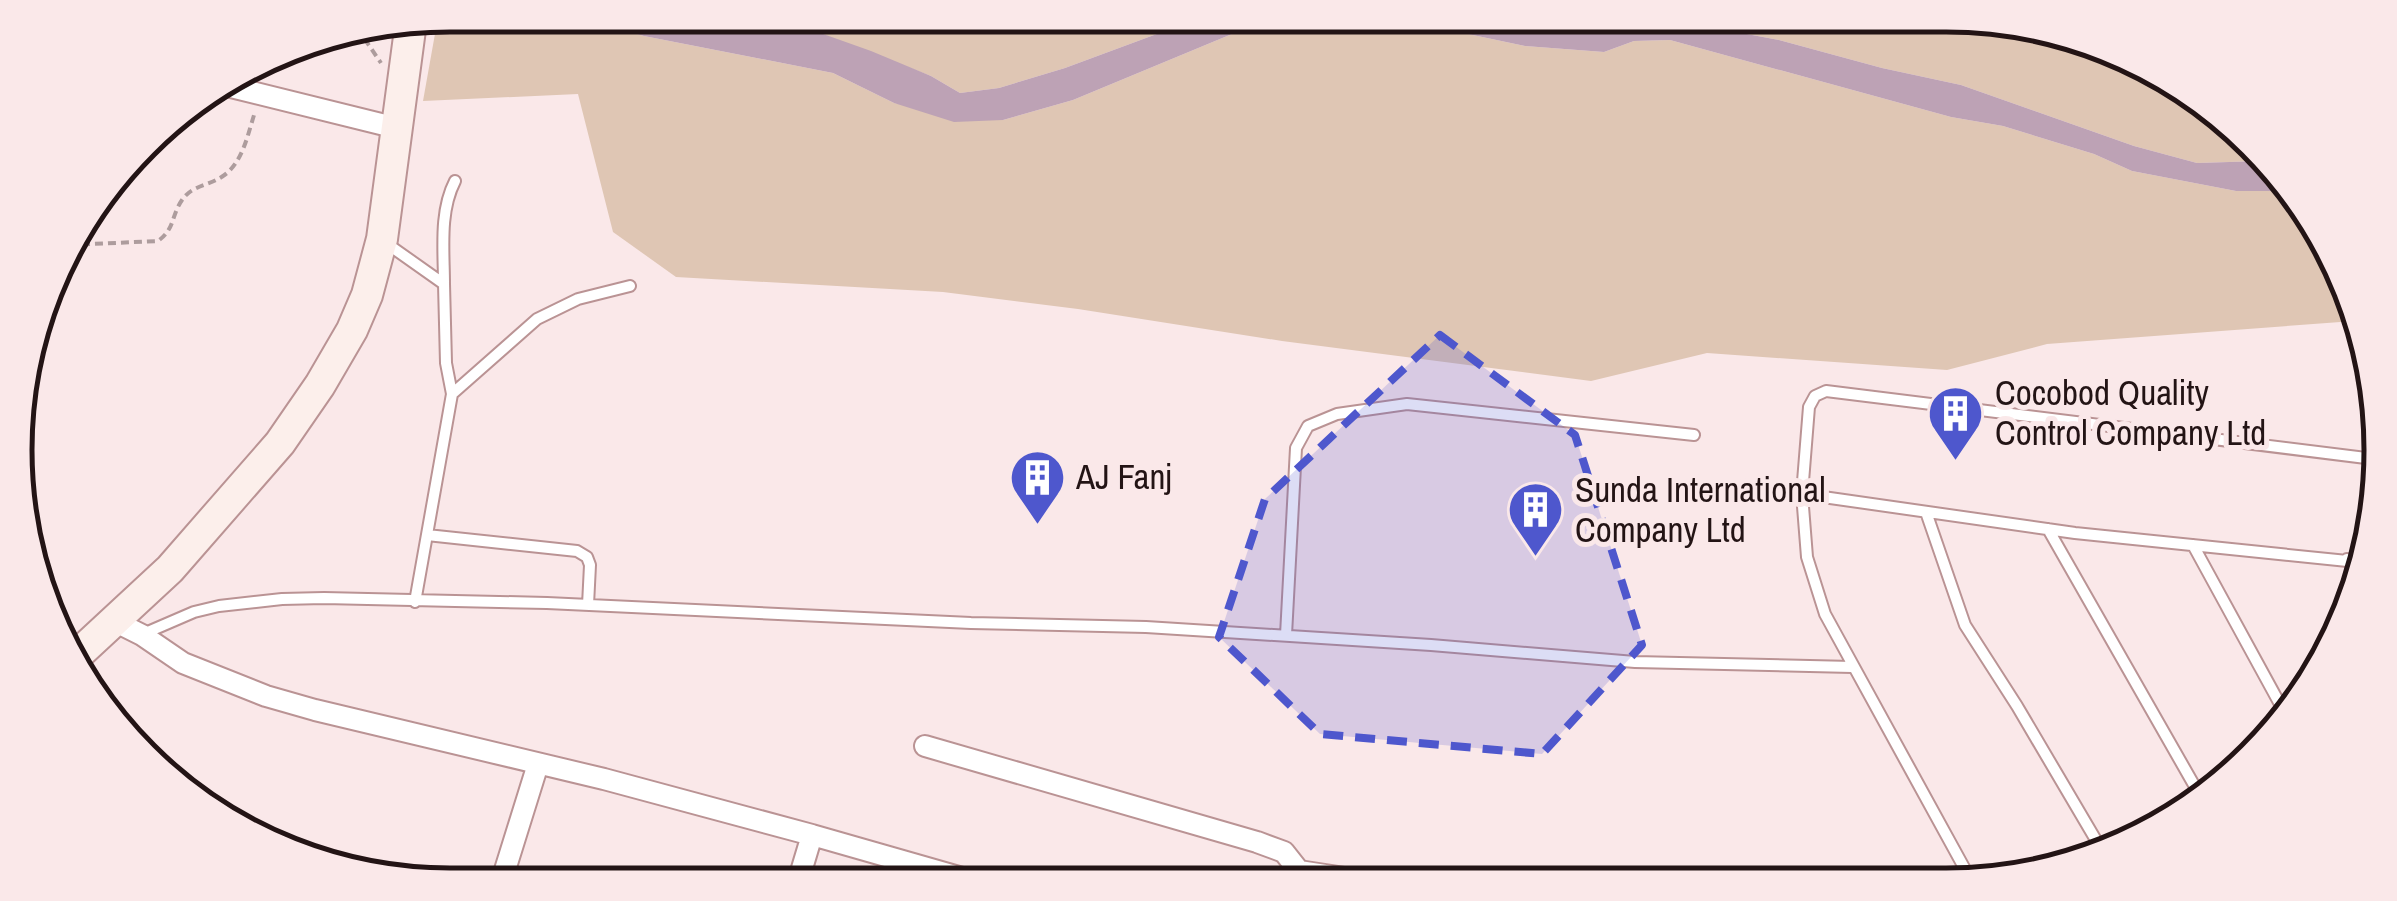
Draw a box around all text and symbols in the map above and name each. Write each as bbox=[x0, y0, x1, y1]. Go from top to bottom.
place label: Cocobod Quality Control Company Ltd bbox=[1995, 369, 2266, 456]
building icon: Cocobod Quality Control Company Ltd bbox=[1926, 383, 1986, 462]
building icon: AJ Fanj bbox=[1007, 447, 1067, 526]
place label: AJ Fanj bbox=[1075, 453, 1172, 500]
place label: Sunda International Company Ltd bbox=[1575, 466, 1826, 553]
building icon: Sunda International Company Ltd bbox=[1506, 480, 1566, 559]

